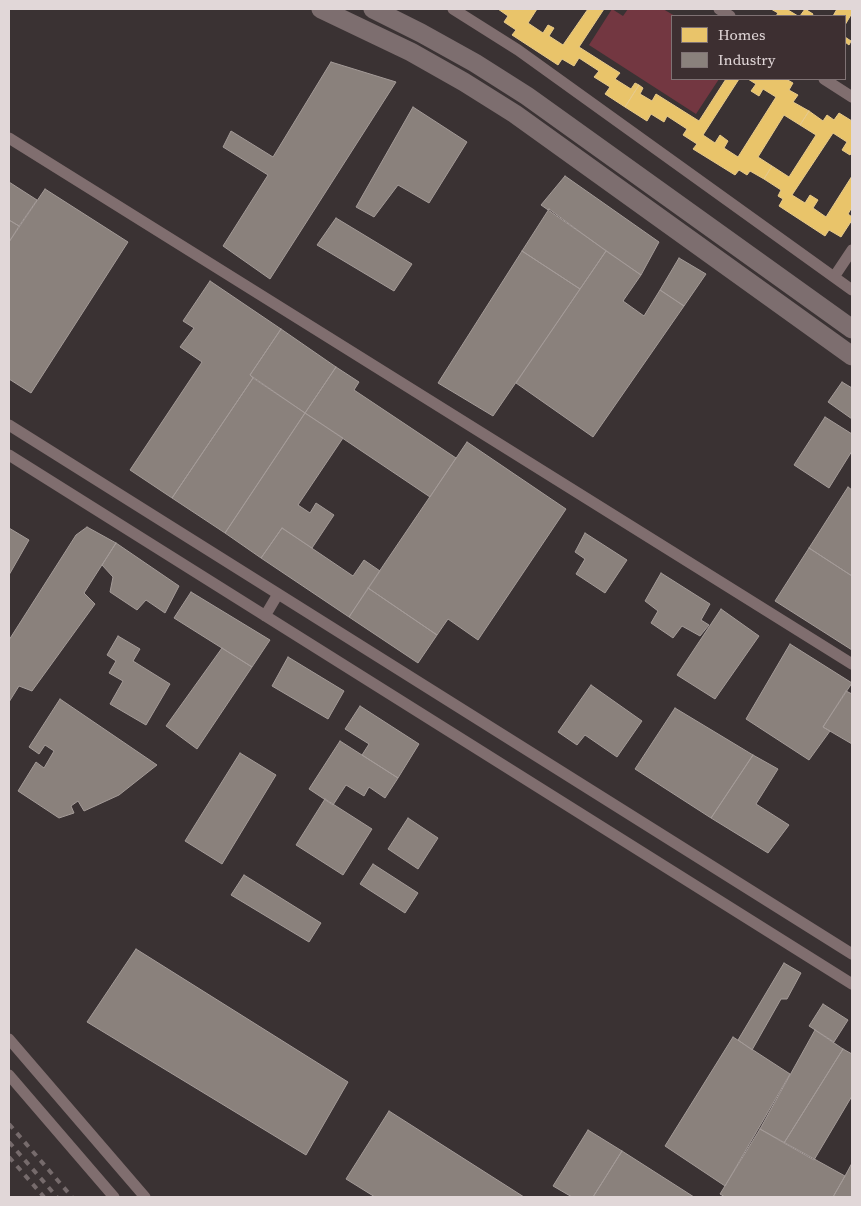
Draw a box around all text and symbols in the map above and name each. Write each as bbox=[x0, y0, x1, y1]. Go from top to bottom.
legend bbox=[671, 15, 846, 80]
text: Homes bbox=[718, 24, 765, 45]
text: Industry bbox=[718, 49, 775, 70]

